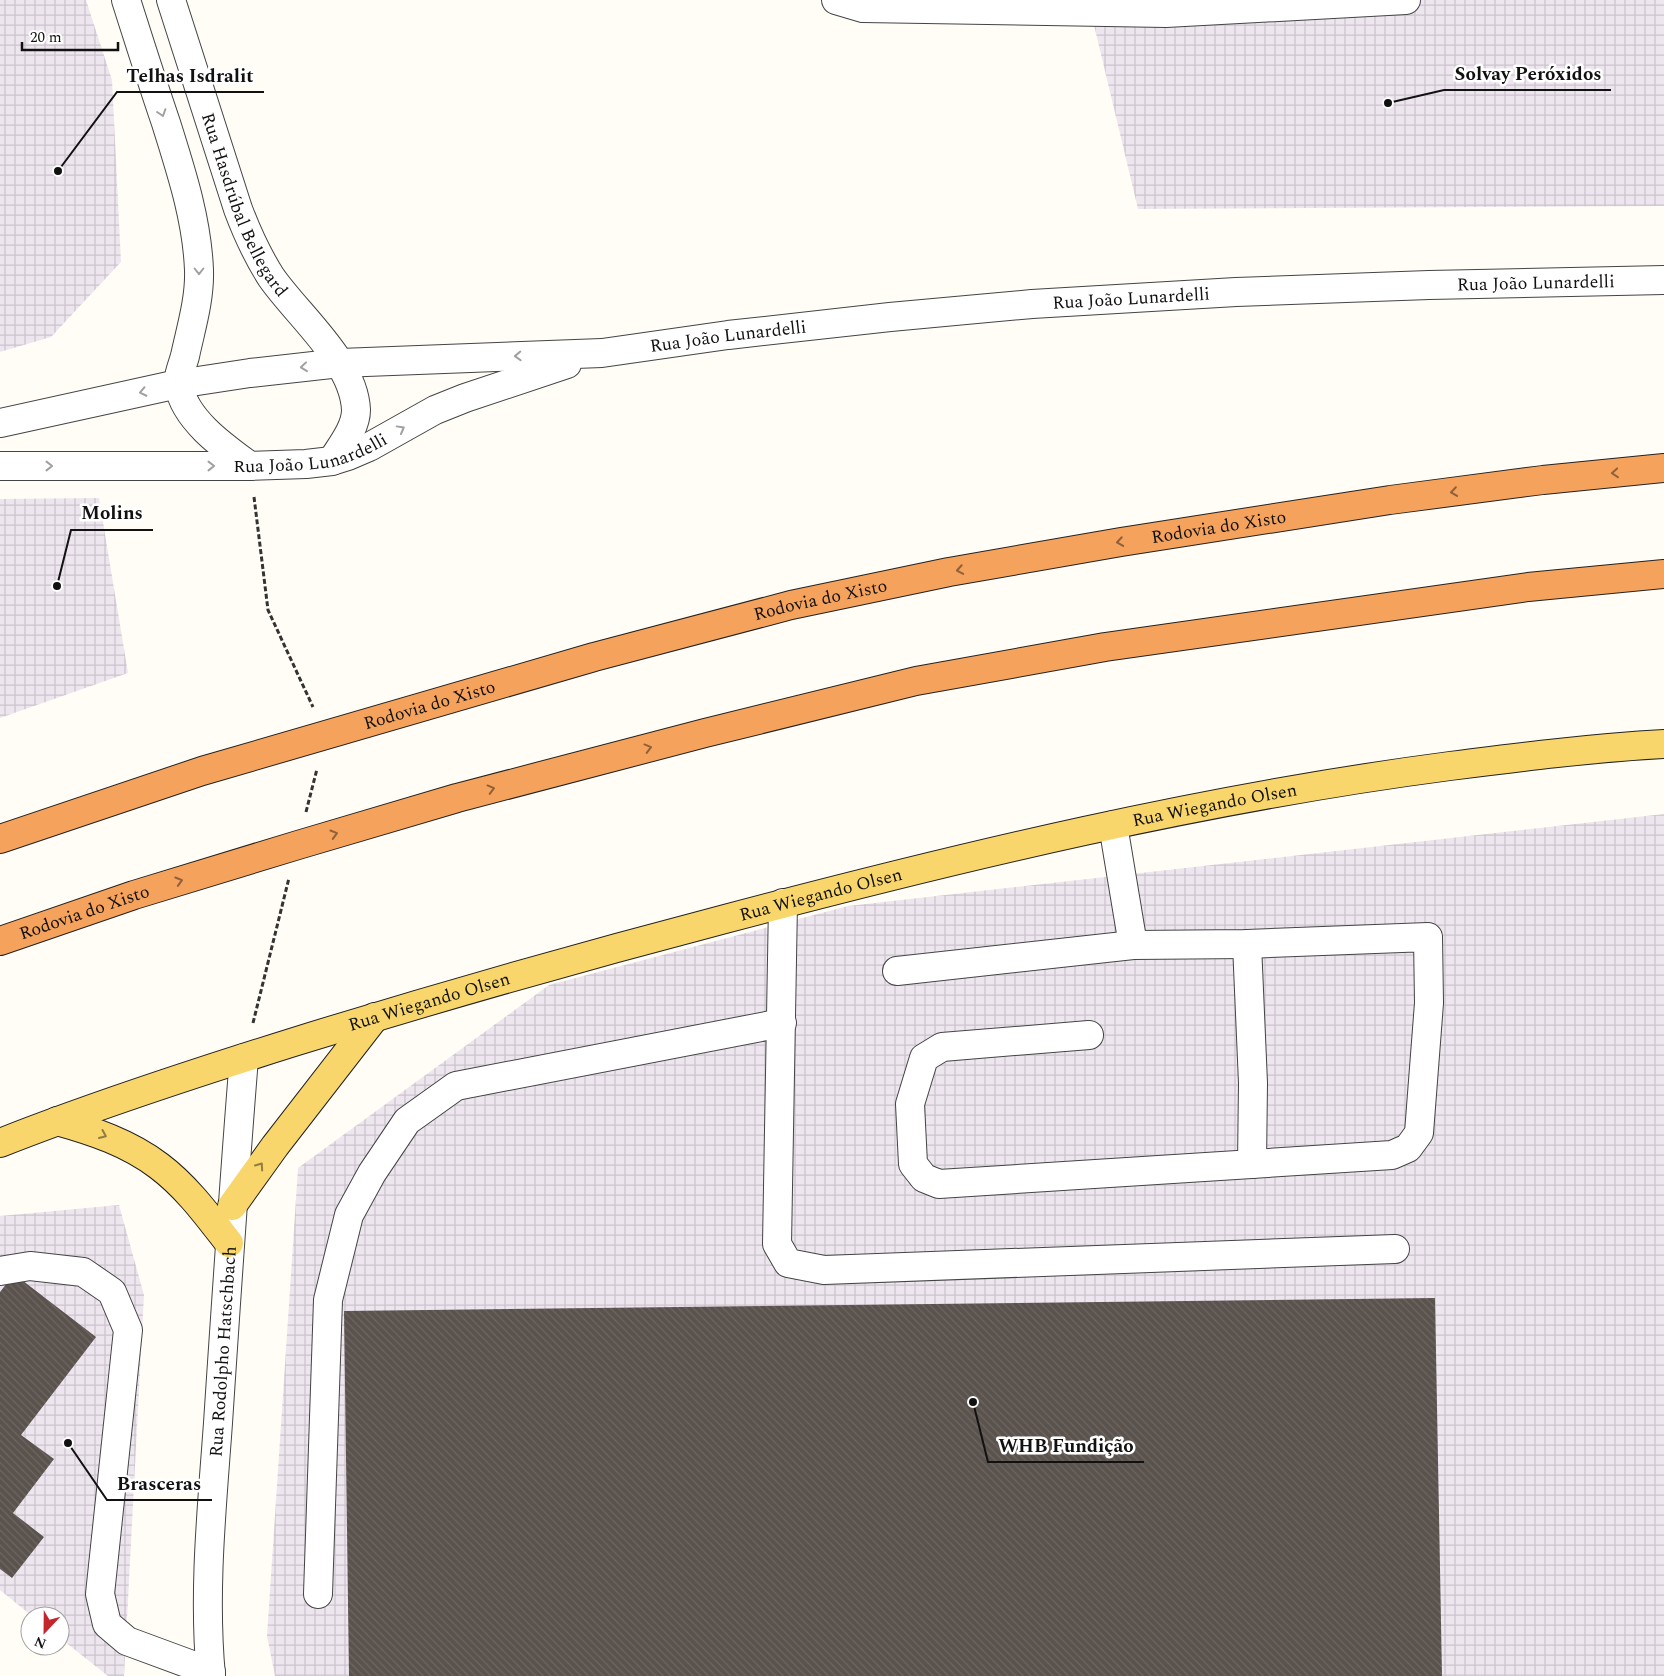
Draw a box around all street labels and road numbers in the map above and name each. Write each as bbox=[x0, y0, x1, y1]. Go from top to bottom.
street label: Rua Hasdrúbal Bellegard bbox=[194, 109, 295, 303]
street label: Rua João Lunardelli bbox=[1457, 268, 1615, 298]
street label: Rua João Lunardelli bbox=[1052, 280, 1211, 316]
street label: Rua João Lunardelli bbox=[648, 313, 808, 360]
street label: Rua João Lunardelli bbox=[233, 426, 392, 480]
street label: Rodovia do Xisto bbox=[1149, 503, 1288, 551]
street label: Rodovia do Xisto bbox=[751, 572, 890, 628]
street label: Rodovia do Xisto bbox=[360, 673, 499, 737]
street label: Rua Wiegando Olsen bbox=[1130, 776, 1299, 834]
street label: Rua Wiegando Olsen bbox=[736, 861, 905, 928]
street label: Rodovia do Xisto bbox=[15, 878, 153, 947]
street label: Rua Wiegando Olsen bbox=[345, 965, 513, 1038]
street label: Rua Rodolpho Hatschbach bbox=[202, 1245, 243, 1458]

